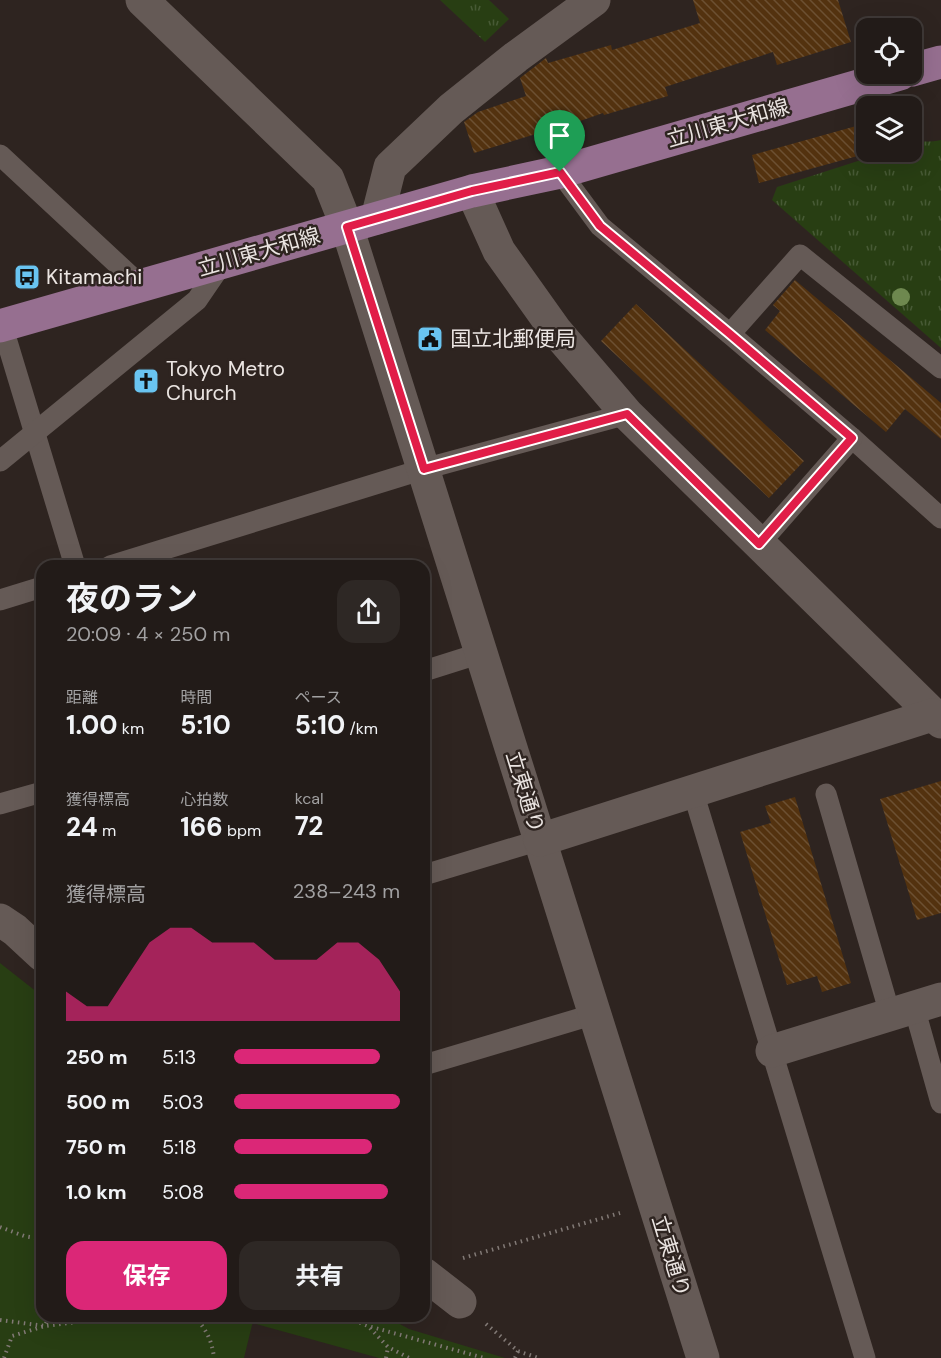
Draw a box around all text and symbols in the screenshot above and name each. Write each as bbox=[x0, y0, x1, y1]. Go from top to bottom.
map controls bbox=[856, 18, 922, 162]
button: locate bbox=[856, 18, 922, 84]
street label: 立川東大和線 bbox=[664, 92, 792, 154]
button: layers bbox=[856, 96, 922, 162]
pin bbox=[534, 110, 585, 172]
icon: arrive bbox=[543, 119, 576, 152]
street label: 立川東大和線 bbox=[195, 221, 323, 283]
bus stop icon: Kitamachi bbox=[12, 262, 42, 292]
place label: Kitamachi bbox=[46, 263, 142, 291]
public building icon: 国立北郵便局 bbox=[415, 324, 445, 354]
place label: 国立北郵便局 bbox=[450, 325, 576, 353]
place label: Tokyo Metro Church bbox=[166, 355, 285, 407]
church icon: Tokyo Metro Church bbox=[131, 366, 161, 396]
text: 夜のラン bbox=[66, 577, 198, 620]
button: share bbox=[337, 580, 400, 643]
text: 20:09 · 4 × 250 m bbox=[66, 621, 230, 647]
text: 距離 bbox=[66, 687, 98, 708]
text: 時間 bbox=[180, 687, 212, 708]
text: ペース bbox=[295, 687, 342, 708]
text: 1.00 bbox=[66, 708, 118, 742]
text: 5:10 bbox=[180, 708, 231, 742]
text: 5:10 bbox=[295, 708, 345, 742]
text: km bbox=[118, 718, 144, 739]
text: /km bbox=[345, 718, 378, 739]
street label: 立東通り bbox=[499, 748, 551, 836]
text: kcal bbox=[295, 788, 324, 809]
text: 獲得標高 bbox=[66, 789, 130, 810]
text: 心拍数 bbox=[180, 789, 228, 810]
text: 72 bbox=[295, 809, 323, 843]
text: 24 bbox=[66, 810, 98, 844]
text: 166 bbox=[180, 810, 223, 844]
text: m bbox=[98, 820, 116, 841]
text: bpm bbox=[223, 820, 261, 841]
text: 238–243 m bbox=[293, 878, 400, 904]
text: 獲得標高 bbox=[66, 881, 146, 907]
text: 250 m bbox=[66, 1044, 128, 1070]
text: 5:13 bbox=[162, 1044, 196, 1070]
text: 500 m bbox=[66, 1089, 130, 1115]
text: 5:03 bbox=[162, 1089, 204, 1115]
text: 750 m bbox=[66, 1134, 126, 1160]
text: 5:18 bbox=[162, 1134, 197, 1160]
text: 1.0 km bbox=[66, 1179, 127, 1205]
text: 5:08 bbox=[162, 1179, 204, 1205]
street label: 立東通り bbox=[645, 1212, 697, 1300]
button: 保存 bbox=[66, 1241, 227, 1310]
button: 共有 bbox=[239, 1241, 400, 1310]

